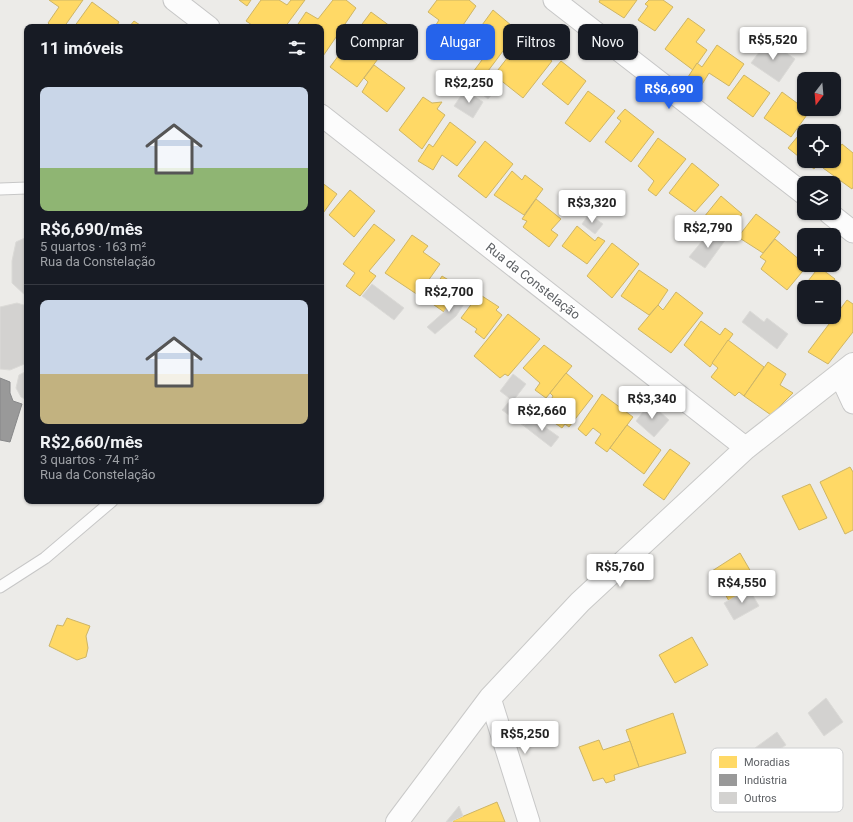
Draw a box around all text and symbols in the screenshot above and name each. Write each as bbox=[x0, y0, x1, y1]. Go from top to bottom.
chip: Comprar bbox=[336, 24, 418, 60]
chip: Alugar bbox=[426, 24, 495, 60]
chip: Filtros bbox=[503, 24, 570, 60]
chip: Novo bbox=[578, 24, 638, 60]
pin: R$5,520 bbox=[736, 27, 810, 61]
text: R$5,520 bbox=[749, 32, 797, 47]
icon: filters bbox=[286, 37, 308, 59]
text: 11 imóveis bbox=[40, 38, 123, 58]
pin: R$2,250 bbox=[432, 70, 506, 104]
north arrow bbox=[797, 72, 841, 116]
map controls bbox=[797, 72, 841, 324]
text: R$2,250 bbox=[445, 75, 493, 90]
pin: R$6,690 bbox=[632, 76, 706, 110]
text: R$6,690 bbox=[645, 81, 693, 96]
icon: home bbox=[138, 113, 210, 185]
button: locate bbox=[797, 124, 841, 168]
button: layers bbox=[797, 176, 841, 220]
pin: R$3,320 bbox=[555, 190, 629, 224]
text: R$3,320 bbox=[568, 195, 616, 210]
pin: R$2,790 bbox=[671, 215, 745, 249]
text: R$6,690/mês bbox=[40, 219, 143, 239]
text: R$2,790 bbox=[684, 220, 732, 235]
button: + bbox=[797, 228, 841, 272]
text: 5 quartos · 163 m² bbox=[40, 239, 146, 254]
street label: Rua da Constelação bbox=[483, 240, 583, 322]
text: Rua da Constelação bbox=[40, 254, 156, 269]
pin: R$2,700 bbox=[412, 279, 486, 313]
button: − bbox=[797, 280, 841, 324]
text: R$2,700 bbox=[425, 284, 473, 299]
icon: home bbox=[138, 326, 210, 398]
pin: R$3,340 bbox=[615, 386, 689, 420]
text: R$3,340 bbox=[628, 391, 676, 406]
pin: R$2,660 bbox=[505, 398, 579, 432]
text: R$2,660 bbox=[518, 403, 566, 418]
text: R$2,660/mês bbox=[40, 432, 143, 452]
text: 3 quartos · 74 m² bbox=[40, 452, 139, 467]
text: Rua da Constelação bbox=[40, 467, 156, 482]
pin: R$5,760 bbox=[583, 554, 657, 588]
text: R$5,760 bbox=[596, 559, 644, 574]
pin: R$4,550 bbox=[705, 570, 779, 604]
text: R$4,550 bbox=[718, 575, 766, 590]
pin: R$5,250 bbox=[488, 721, 562, 755]
text: R$5,250 bbox=[501, 726, 549, 741]
legend bbox=[711, 748, 843, 812]
text: Moradias bbox=[744, 756, 790, 769]
text: Indústria bbox=[744, 774, 787, 787]
text: Outros bbox=[744, 792, 777, 805]

